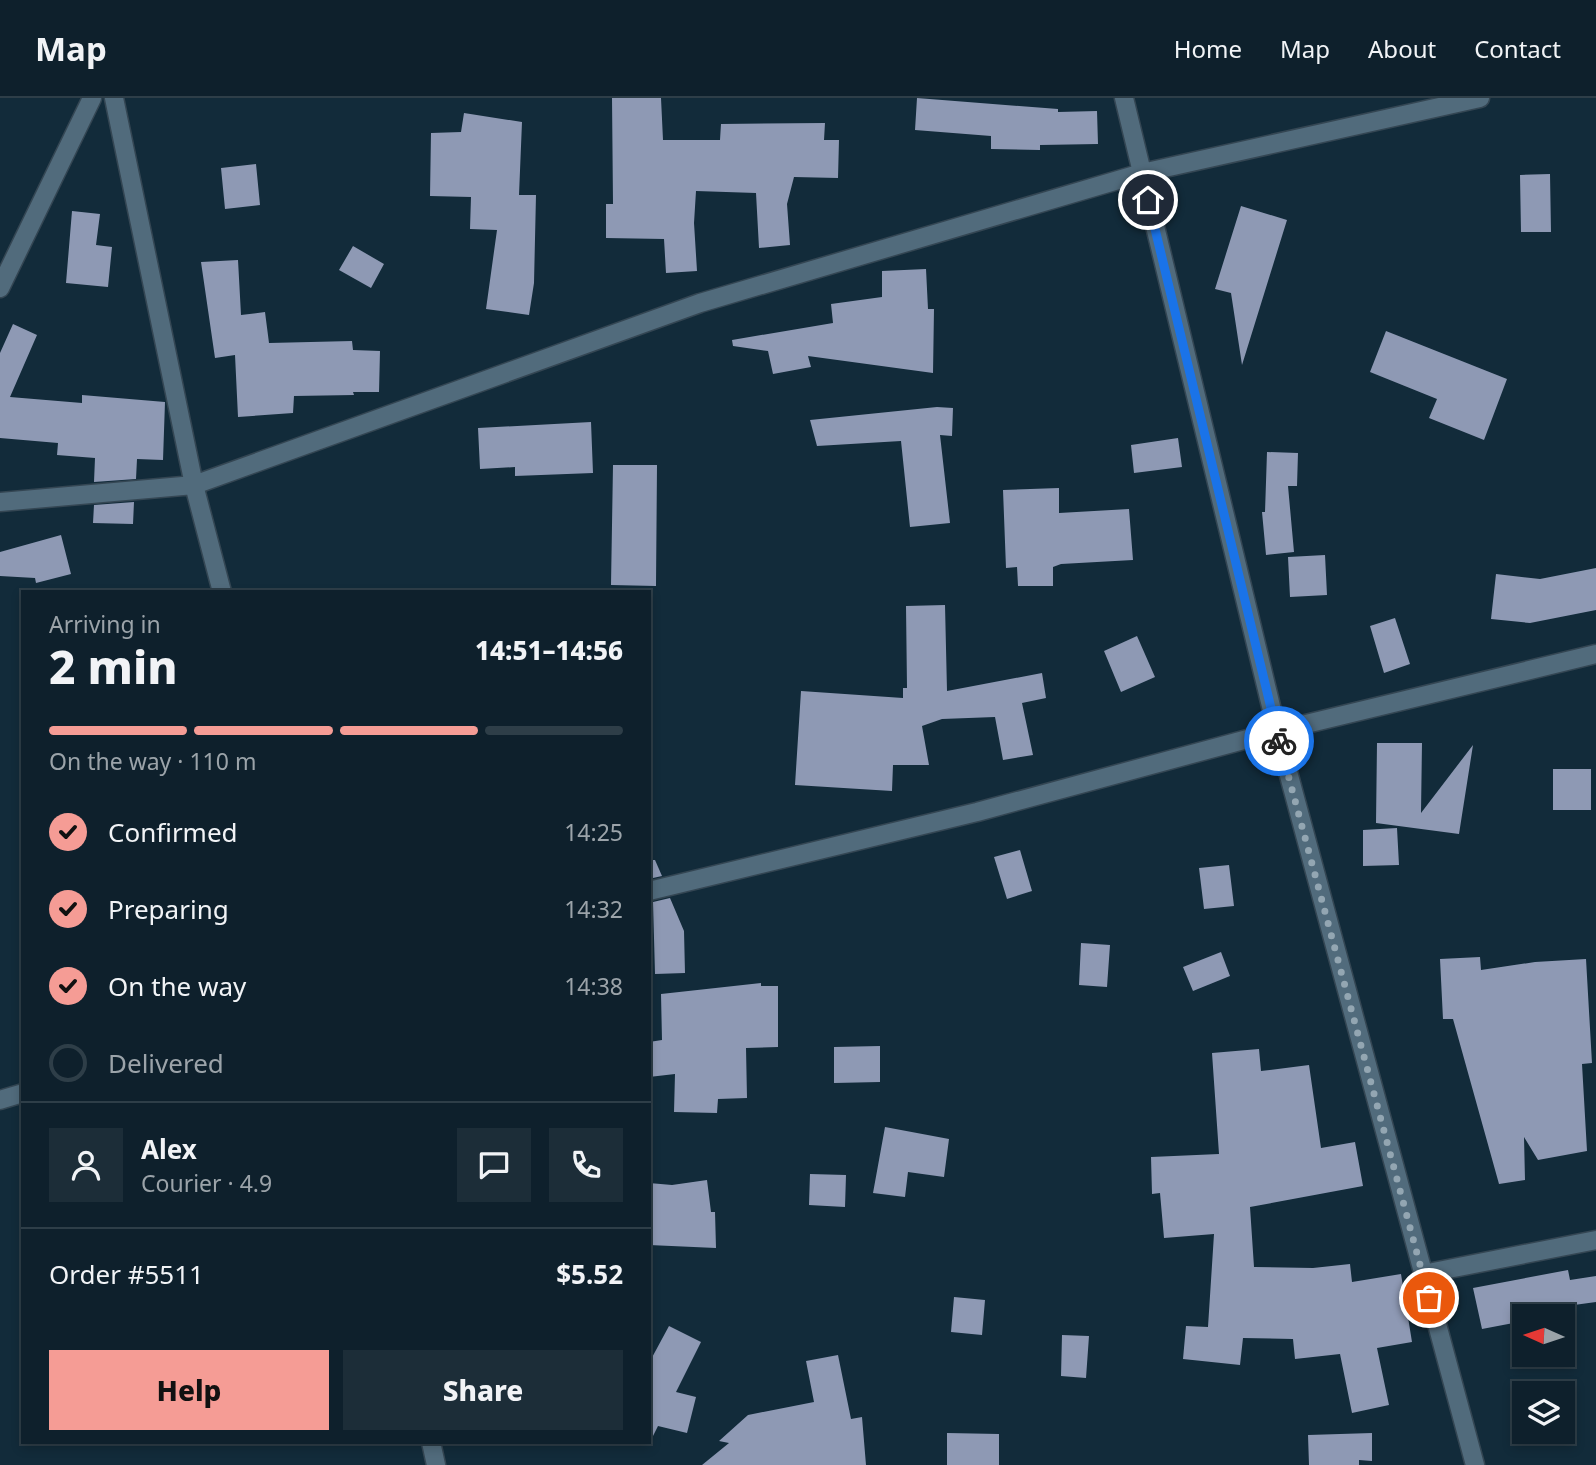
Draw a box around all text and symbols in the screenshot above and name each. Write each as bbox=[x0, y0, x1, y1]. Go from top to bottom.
text: Map bbox=[35, 26, 107, 71]
text: Home bbox=[1174, 32, 1242, 65]
text: Map bbox=[1280, 32, 1330, 65]
text: About bbox=[1368, 32, 1436, 65]
text: Contact bbox=[1474, 32, 1561, 65]
pin bbox=[1118, 170, 1178, 230]
icon: home bbox=[1129, 181, 1167, 219]
text: Arriving in bbox=[49, 608, 161, 640]
text: 14:51–14:56 bbox=[475, 632, 623, 668]
text: 2 min bbox=[49, 635, 178, 697]
courier bbox=[1244, 706, 1314, 776]
icon: bike bbox=[1260, 722, 1298, 760]
text: On the way · 110 m bbox=[49, 745, 256, 777]
icon: check bbox=[49, 813, 87, 851]
text: Confirmed bbox=[108, 814, 238, 850]
text: 14:25 bbox=[564, 816, 623, 848]
icon: check bbox=[49, 890, 87, 928]
text: Preparing bbox=[108, 891, 229, 927]
text: 14:32 bbox=[564, 893, 623, 925]
icon: check bbox=[49, 967, 87, 1005]
text: On the way bbox=[108, 968, 246, 1004]
text: 14:38 bbox=[564, 970, 623, 1002]
text: Delivered bbox=[108, 1045, 224, 1081]
button: person bbox=[49, 1128, 123, 1202]
button: chat bbox=[457, 1128, 531, 1202]
button: phone bbox=[549, 1128, 623, 1202]
text: Alex bbox=[141, 1131, 197, 1167]
text: Courier · 4.9 bbox=[141, 1167, 272, 1199]
text: Order #5511 bbox=[49, 1256, 204, 1292]
text: $5.52 bbox=[556, 1256, 623, 1292]
pin bbox=[1399, 1268, 1459, 1328]
icon: bag bbox=[1410, 1279, 1448, 1317]
north arrow bbox=[1512, 1304, 1575, 1367]
map controls bbox=[1512, 1304, 1575, 1444]
button: Help bbox=[49, 1350, 329, 1430]
button: Share bbox=[343, 1350, 623, 1430]
button: layers bbox=[1512, 1381, 1575, 1444]

